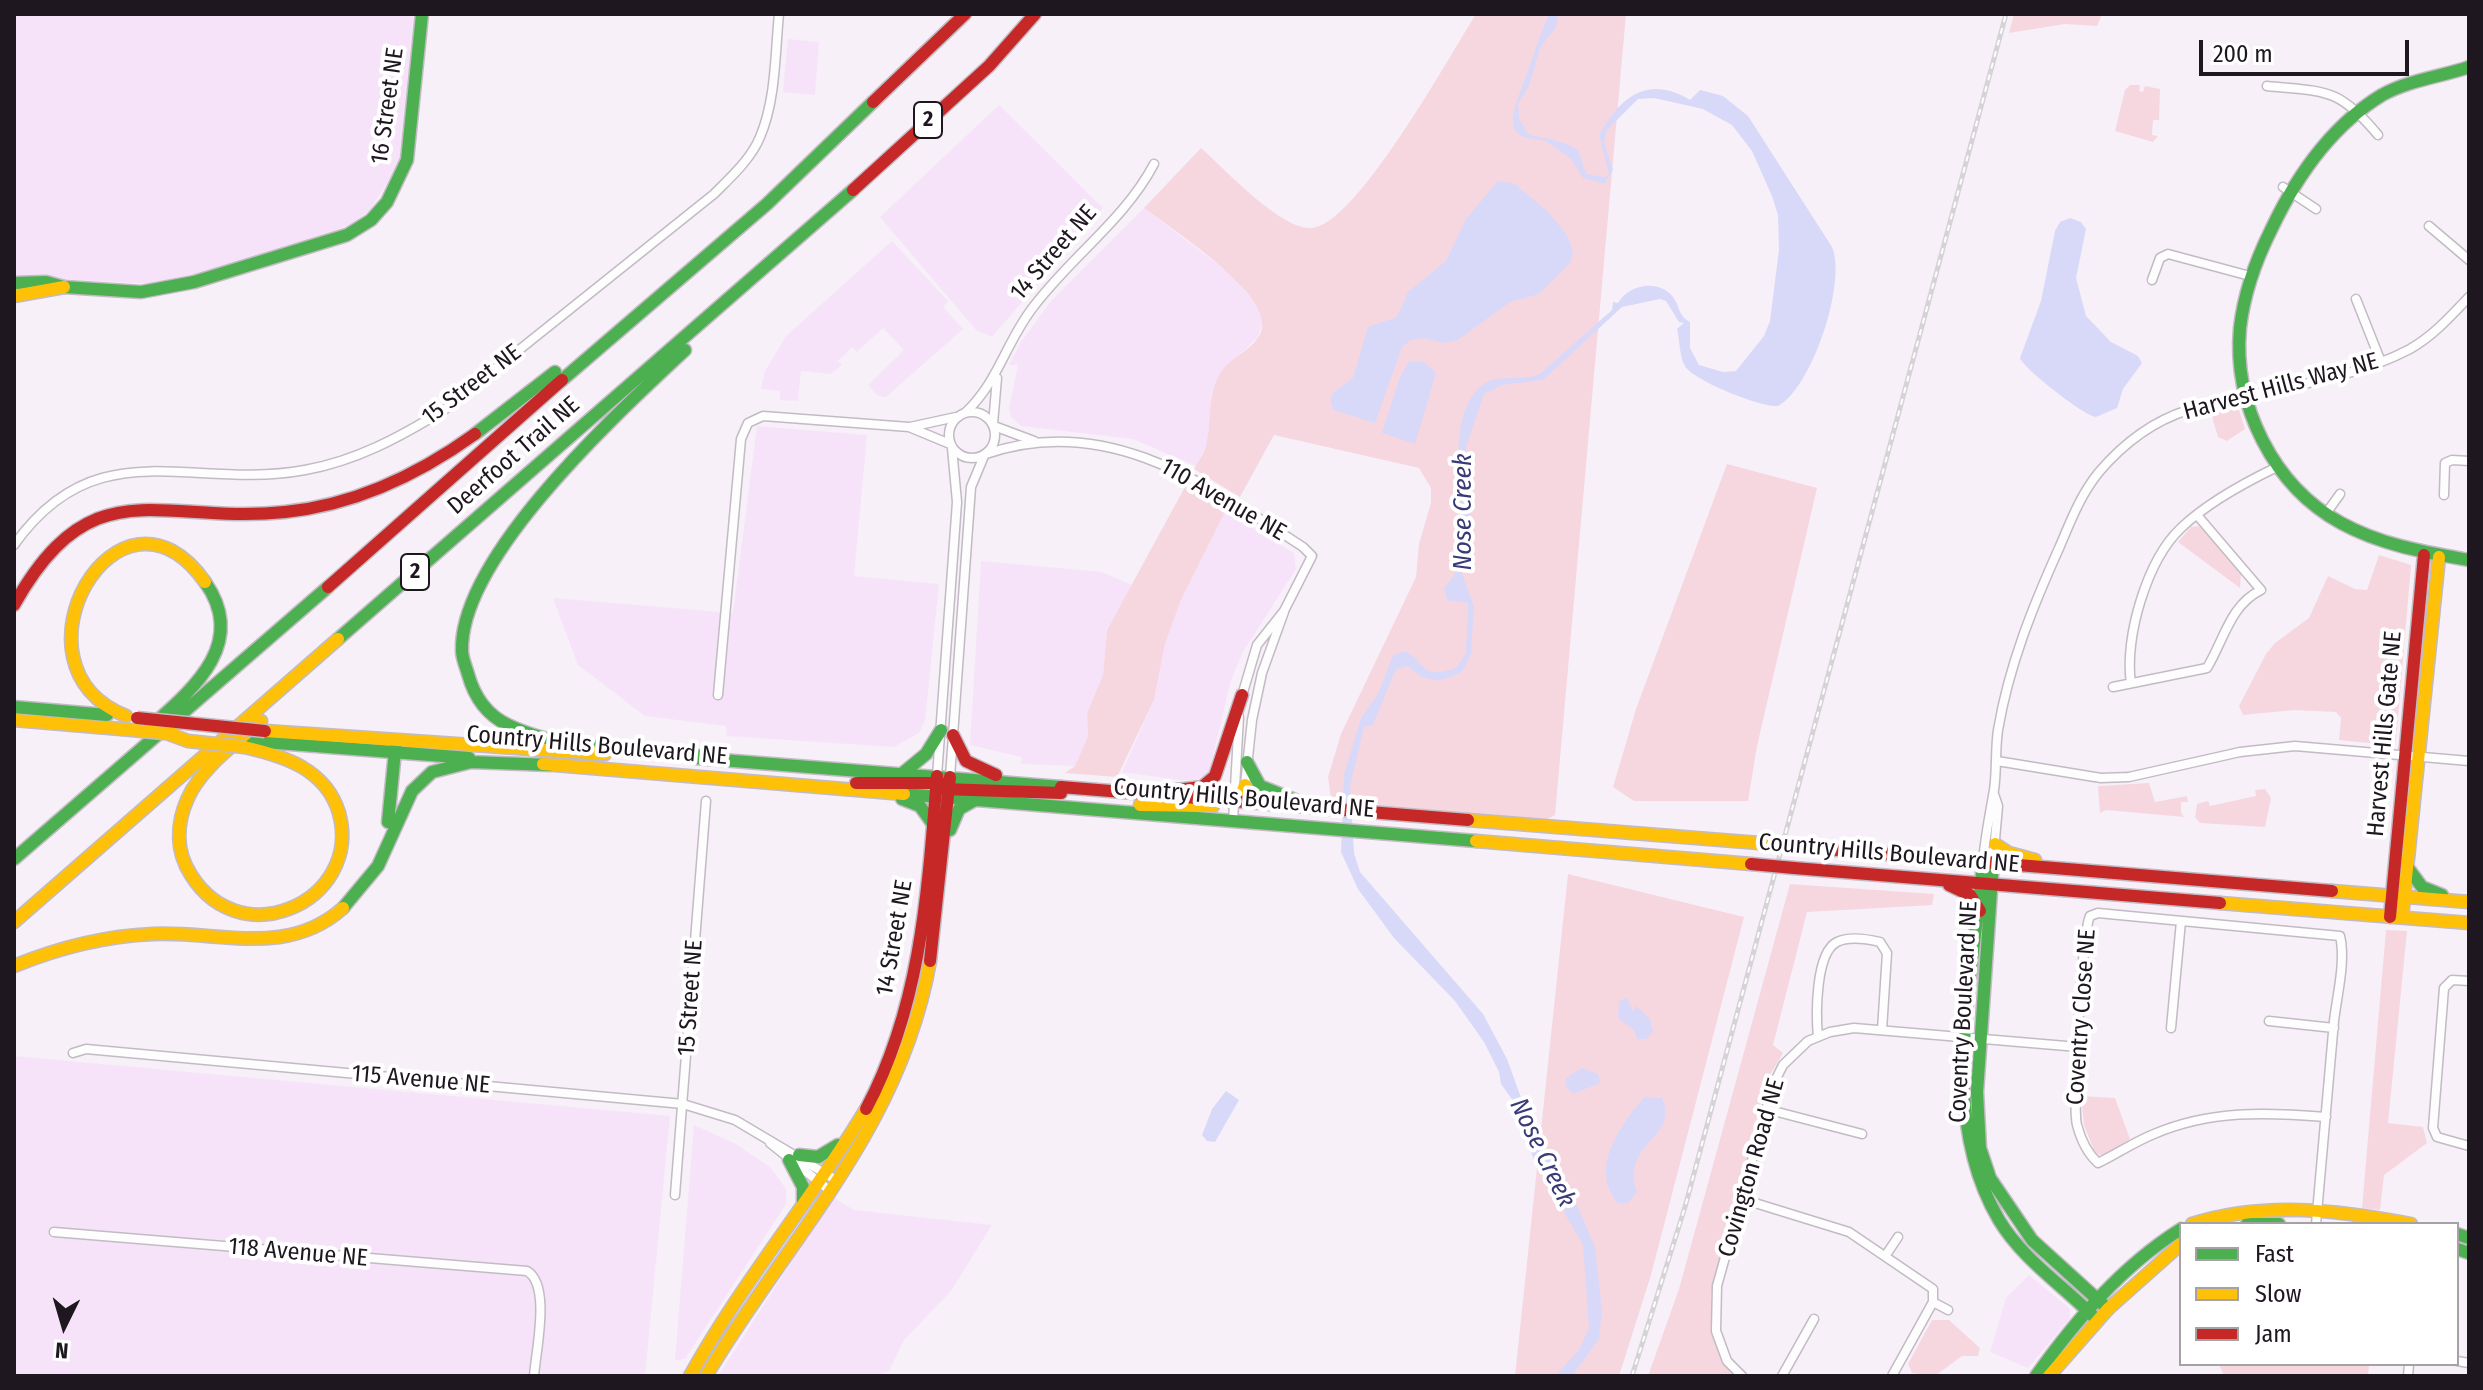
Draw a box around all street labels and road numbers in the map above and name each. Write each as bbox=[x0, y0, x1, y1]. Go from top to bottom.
street label: 16 Street NE bbox=[366, 46, 410, 166]
road number: 2 bbox=[914, 102, 942, 138]
street label: 14 Street NE bbox=[1005, 199, 1103, 307]
street label: 15 Street NE bbox=[417, 338, 527, 432]
street label: Harvest Hills Way NE bbox=[2180, 347, 2382, 427]
street label: Deerfoot Trail NE bbox=[442, 391, 586, 521]
street label: 110 Avenue NE bbox=[1155, 453, 1291, 547]
road number: 2 bbox=[401, 554, 429, 590]
street label: Harvest Hills Gate NE bbox=[2362, 630, 2408, 838]
street label: Country Hills Boulevard NE bbox=[465, 720, 729, 772]
street label: Country Hills Boulevard NE bbox=[1112, 773, 1376, 825]
street label: Country Hills Boulevard NE bbox=[1757, 828, 2021, 880]
street label: 14 Street NE bbox=[871, 878, 919, 998]
street label: Coventry Boulevard NE bbox=[1944, 900, 1984, 1124]
street label: Coventry Close NE bbox=[2061, 928, 2103, 1106]
street label: 15 Street NE bbox=[673, 939, 709, 1057]
street label: 115 Avenue NE bbox=[351, 1060, 491, 1100]
street label: Covington Road NE bbox=[1713, 1075, 1791, 1261]
street label: 118 Avenue NE bbox=[227, 1233, 369, 1273]

